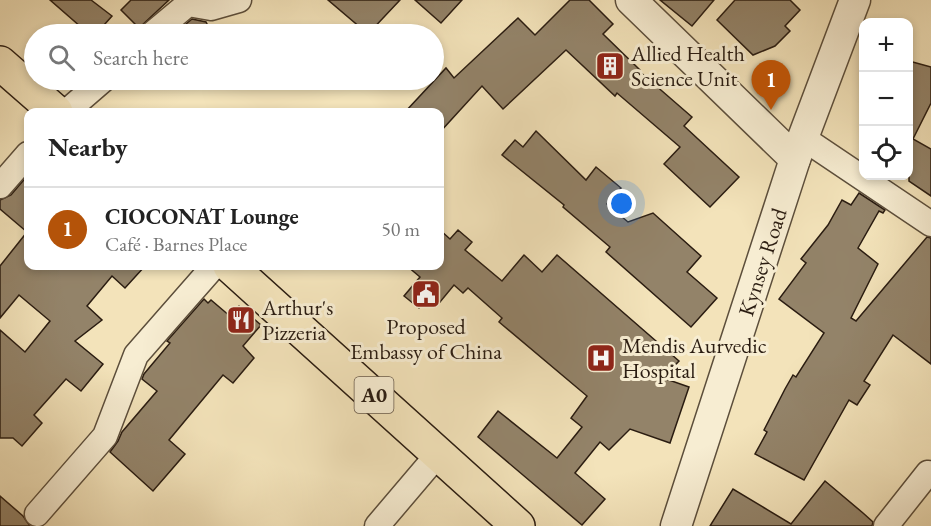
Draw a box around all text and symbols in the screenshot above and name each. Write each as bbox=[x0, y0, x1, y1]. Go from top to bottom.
map controls bbox=[859, 18, 913, 180]
button: + bbox=[859, 18, 913, 72]
search box bbox=[24, 24, 444, 90]
place label: Allied Health Science Unit bbox=[630, 39, 745, 93]
icon: search bbox=[45, 41, 78, 74]
text: Search here bbox=[93, 43, 188, 72]
building icon: Allied Health Science Unit bbox=[594, 50, 626, 82]
pin: 1 bbox=[752, 60, 790, 110]
button: − bbox=[859, 72, 913, 126]
button: locate bbox=[859, 126, 913, 180]
text: Nearby bbox=[48, 130, 128, 164]
your location bbox=[607, 189, 636, 218]
text: CIOCONAT Lounge bbox=[105, 202, 299, 231]
street label: Kynsey Road bbox=[731, 204, 794, 320]
text: 1 bbox=[62, 216, 73, 242]
text: 50 m bbox=[381, 216, 420, 242]
text: Café · Barnes Place bbox=[105, 231, 247, 257]
public building icon: Proposed Embassy of China bbox=[410, 278, 442, 310]
place label: Arthur's Pizzeria bbox=[261, 293, 333, 347]
restaurant icon: Arthur's Pizzeria bbox=[225, 304, 257, 336]
place label: Proposed Embassy of China bbox=[350, 312, 502, 366]
place label: Mendis Aurvedic Hospital bbox=[622, 331, 767, 385]
hospital icon: Mendis Aurvedic Hospital bbox=[585, 342, 617, 374]
road number: A0 bbox=[354, 377, 394, 413]

